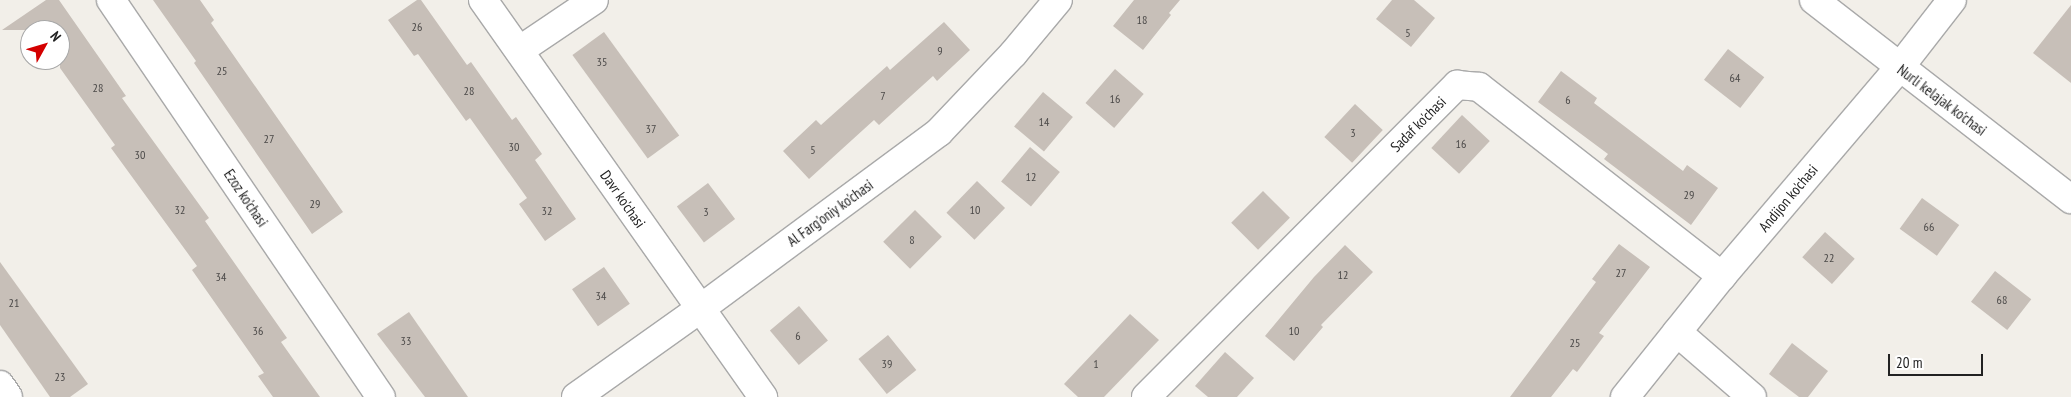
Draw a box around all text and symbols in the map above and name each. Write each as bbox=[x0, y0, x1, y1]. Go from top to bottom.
house number: 18 bbox=[1137, 13, 1147, 27]
north arrow bbox=[20, 20, 70, 70]
house number: 26 bbox=[412, 20, 422, 34]
house number: 5 bbox=[1405, 26, 1411, 40]
text: N bbox=[47, 28, 65, 45]
house number: 9 bbox=[937, 44, 943, 58]
house number: 35 bbox=[597, 55, 607, 69]
street label: Nurli kelajak ko'chasi bbox=[1894, 60, 1990, 140]
house number: 25 bbox=[217, 64, 227, 78]
house number: 64 bbox=[1730, 71, 1740, 85]
house number: 28 bbox=[93, 81, 103, 95]
house number: 28 bbox=[464, 84, 474, 98]
house number: 7 bbox=[880, 89, 886, 103]
house number: 16 bbox=[1110, 92, 1120, 106]
street label: Sadaf ko'chasi bbox=[1386, 92, 1450, 156]
house number: 6 bbox=[1565, 93, 1571, 107]
house number: 14 bbox=[1039, 115, 1049, 129]
house number: 37 bbox=[646, 122, 656, 136]
house number: 3 bbox=[1350, 126, 1356, 140]
house number: 27 bbox=[264, 132, 274, 146]
house number: 16 bbox=[1456, 137, 1466, 151]
house number: 30 bbox=[509, 140, 519, 154]
house number: 5 bbox=[810, 143, 816, 157]
house number: 30 bbox=[135, 148, 145, 162]
street label: Andijon ko'chasi bbox=[1755, 161, 1821, 235]
street label: Ezoz ko'chasi bbox=[220, 166, 272, 230]
street label: Davr ko'chasi bbox=[597, 167, 649, 231]
house number: 12 bbox=[1026, 170, 1036, 184]
street label: Al Farg'oniy ko'chasi bbox=[783, 176, 877, 250]
house number: 29 bbox=[1684, 188, 1694, 202]
house number: 29 bbox=[310, 197, 320, 211]
house number: 32 bbox=[175, 203, 185, 217]
house number: 10 bbox=[970, 203, 980, 217]
house number: 32 bbox=[542, 204, 552, 218]
house number: 3 bbox=[703, 205, 709, 219]
house number: 66 bbox=[1924, 220, 1934, 234]
house number: 8 bbox=[909, 233, 915, 247]
house number: 22 bbox=[1824, 251, 1834, 265]
house number: 27 bbox=[1616, 266, 1626, 280]
house number: 12 bbox=[1338, 268, 1348, 282]
house number: 34 bbox=[216, 270, 226, 284]
house number: 34 bbox=[596, 289, 606, 303]
house number: 68 bbox=[1997, 293, 2007, 307]
house number: 21 bbox=[9, 296, 19, 310]
house number: 36 bbox=[253, 324, 263, 338]
house number: 10 bbox=[1289, 324, 1299, 338]
house number: 6 bbox=[795, 329, 801, 343]
house number: 33 bbox=[401, 334, 411, 348]
house number: 25 bbox=[1570, 336, 1580, 350]
scale bar bbox=[1891, 344, 1986, 376]
text: 20 m bbox=[1896, 353, 1922, 372]
house number: 39 bbox=[882, 357, 892, 371]
house number: 1 bbox=[1093, 357, 1099, 371]
house number: 23 bbox=[55, 370, 65, 384]

